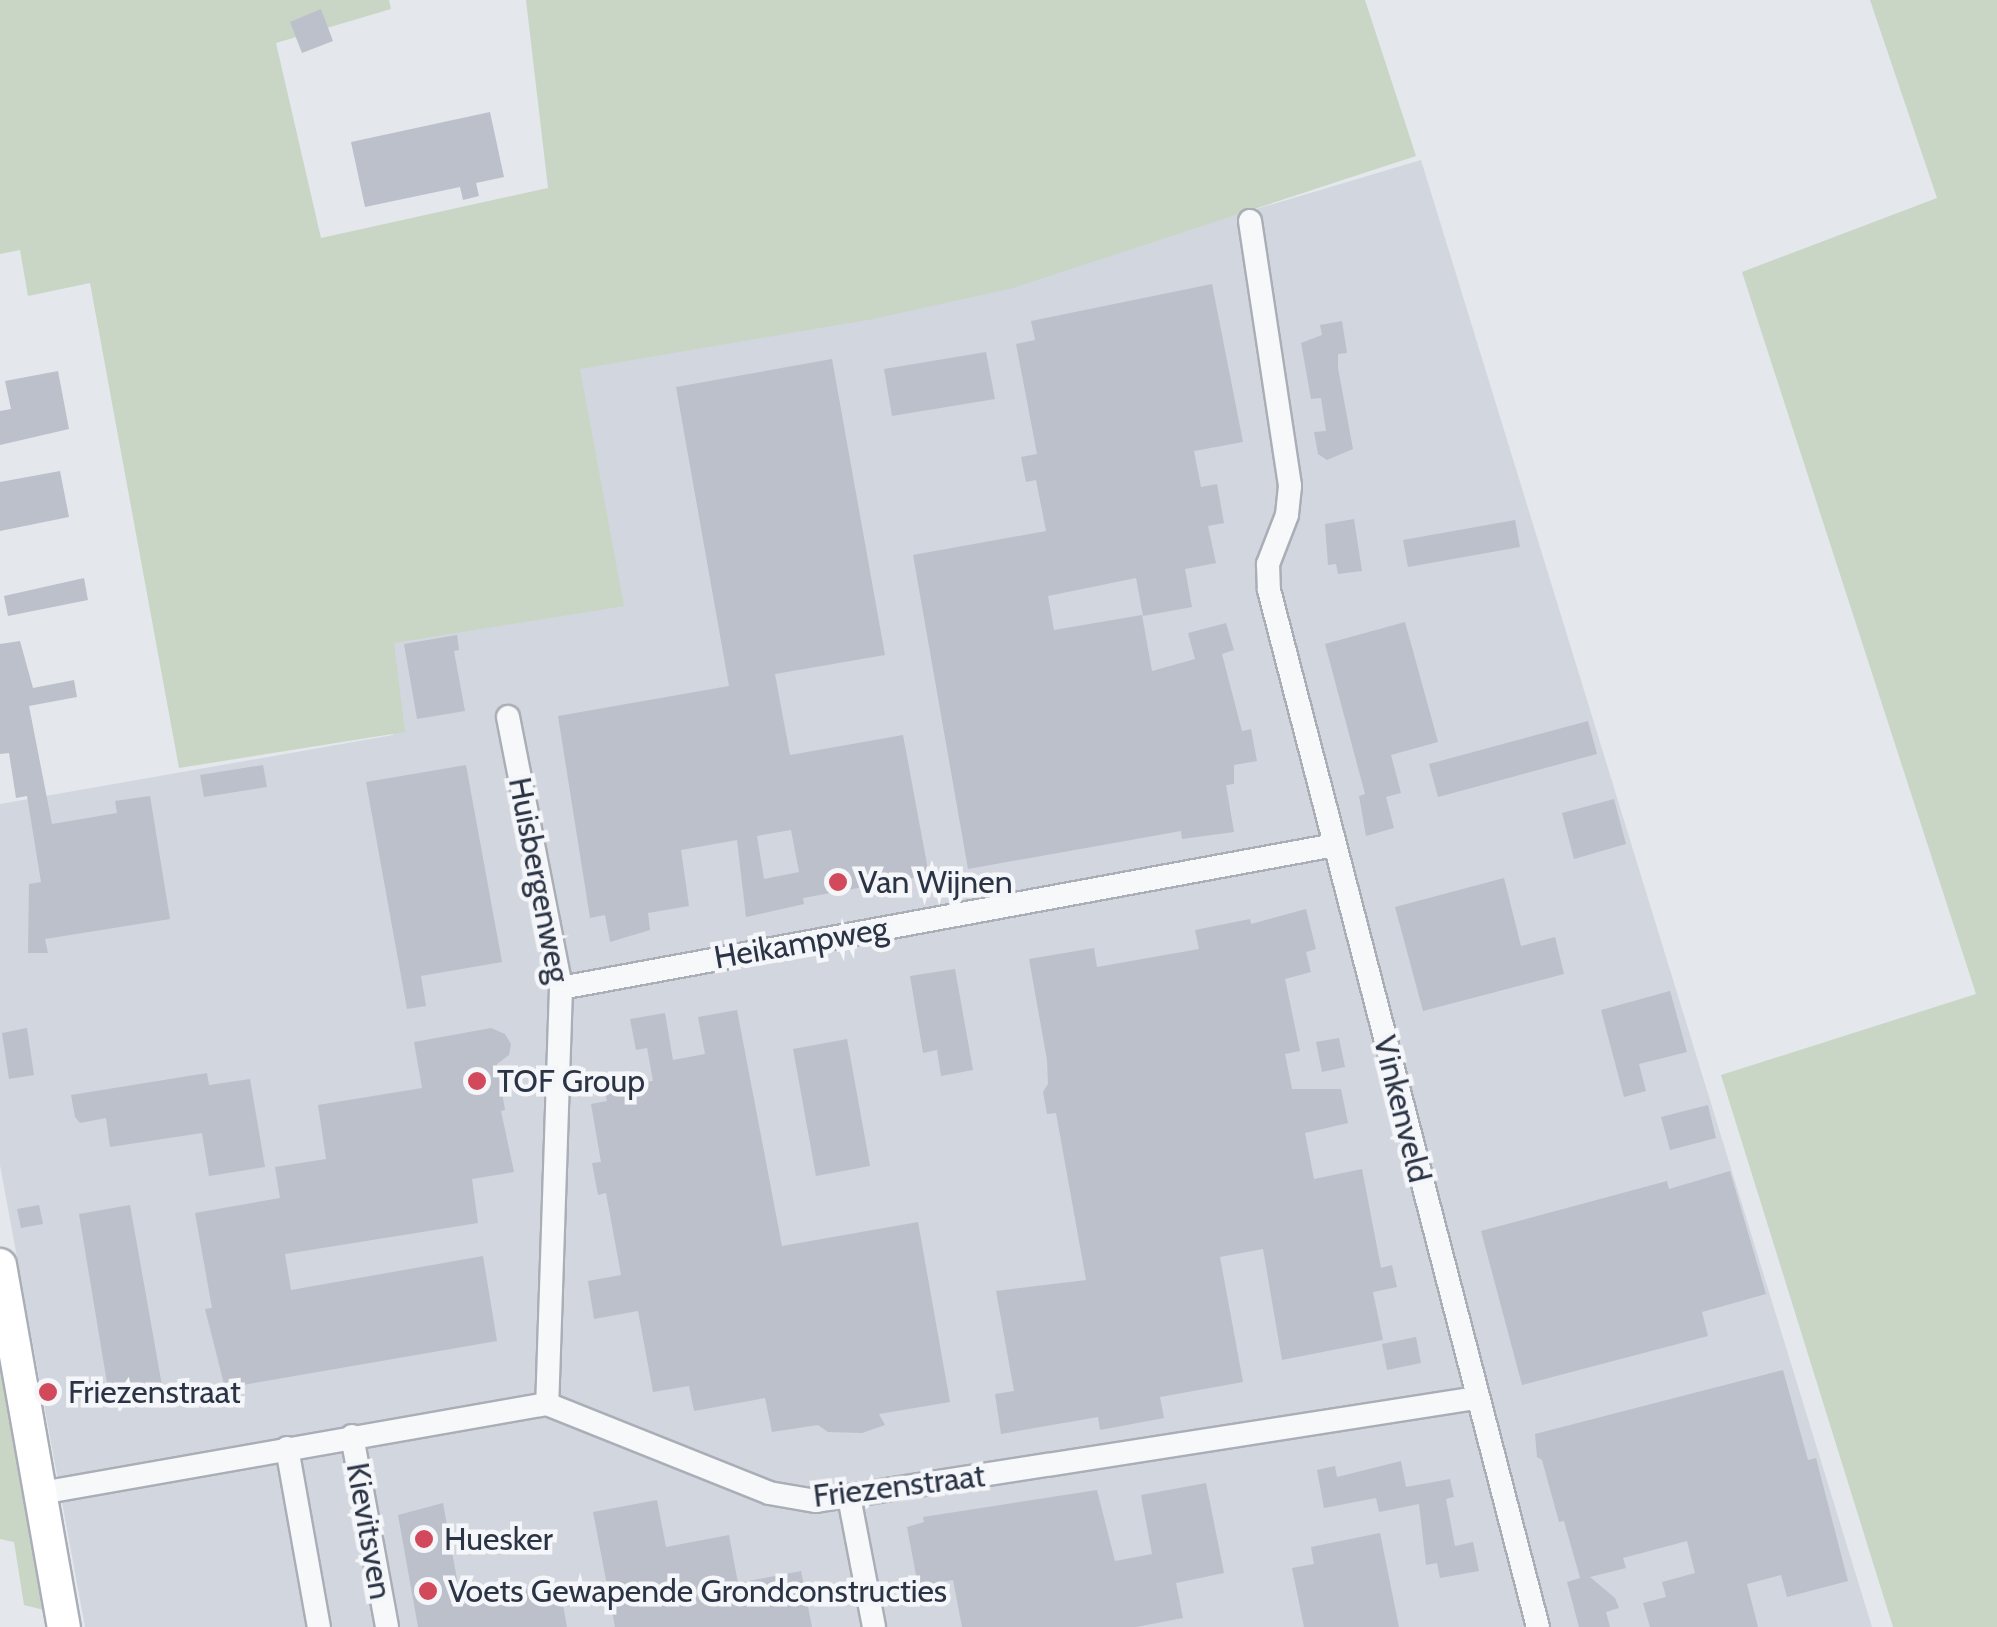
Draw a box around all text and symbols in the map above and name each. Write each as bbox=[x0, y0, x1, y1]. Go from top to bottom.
street label: Huisbergenweg bbox=[500, 774, 578, 986]
place label: Van Wijnen bbox=[858, 863, 1013, 901]
marker: Van Wijnen bbox=[827, 871, 849, 893]
street label: Heikampweg bbox=[711, 909, 891, 977]
street label: Vinkenveld bbox=[1365, 1032, 1439, 1186]
place label: TOF Group bbox=[497, 1062, 645, 1100]
marker: TOF Group bbox=[466, 1070, 488, 1092]
place label: Friezenstraat bbox=[68, 1373, 241, 1411]
marker: Friezenstraat bbox=[37, 1381, 59, 1403]
street label: Friezenstraat bbox=[811, 1456, 987, 1516]
street label: Kievitsven bbox=[338, 1460, 400, 1602]
place label: Huesker bbox=[444, 1520, 553, 1558]
marker: Huesker bbox=[413, 1528, 435, 1550]
place label: Voets Gewapende Grondconstructies bbox=[448, 1572, 947, 1610]
marker: Voets Gewapende Grondconstructies bbox=[417, 1580, 439, 1602]

